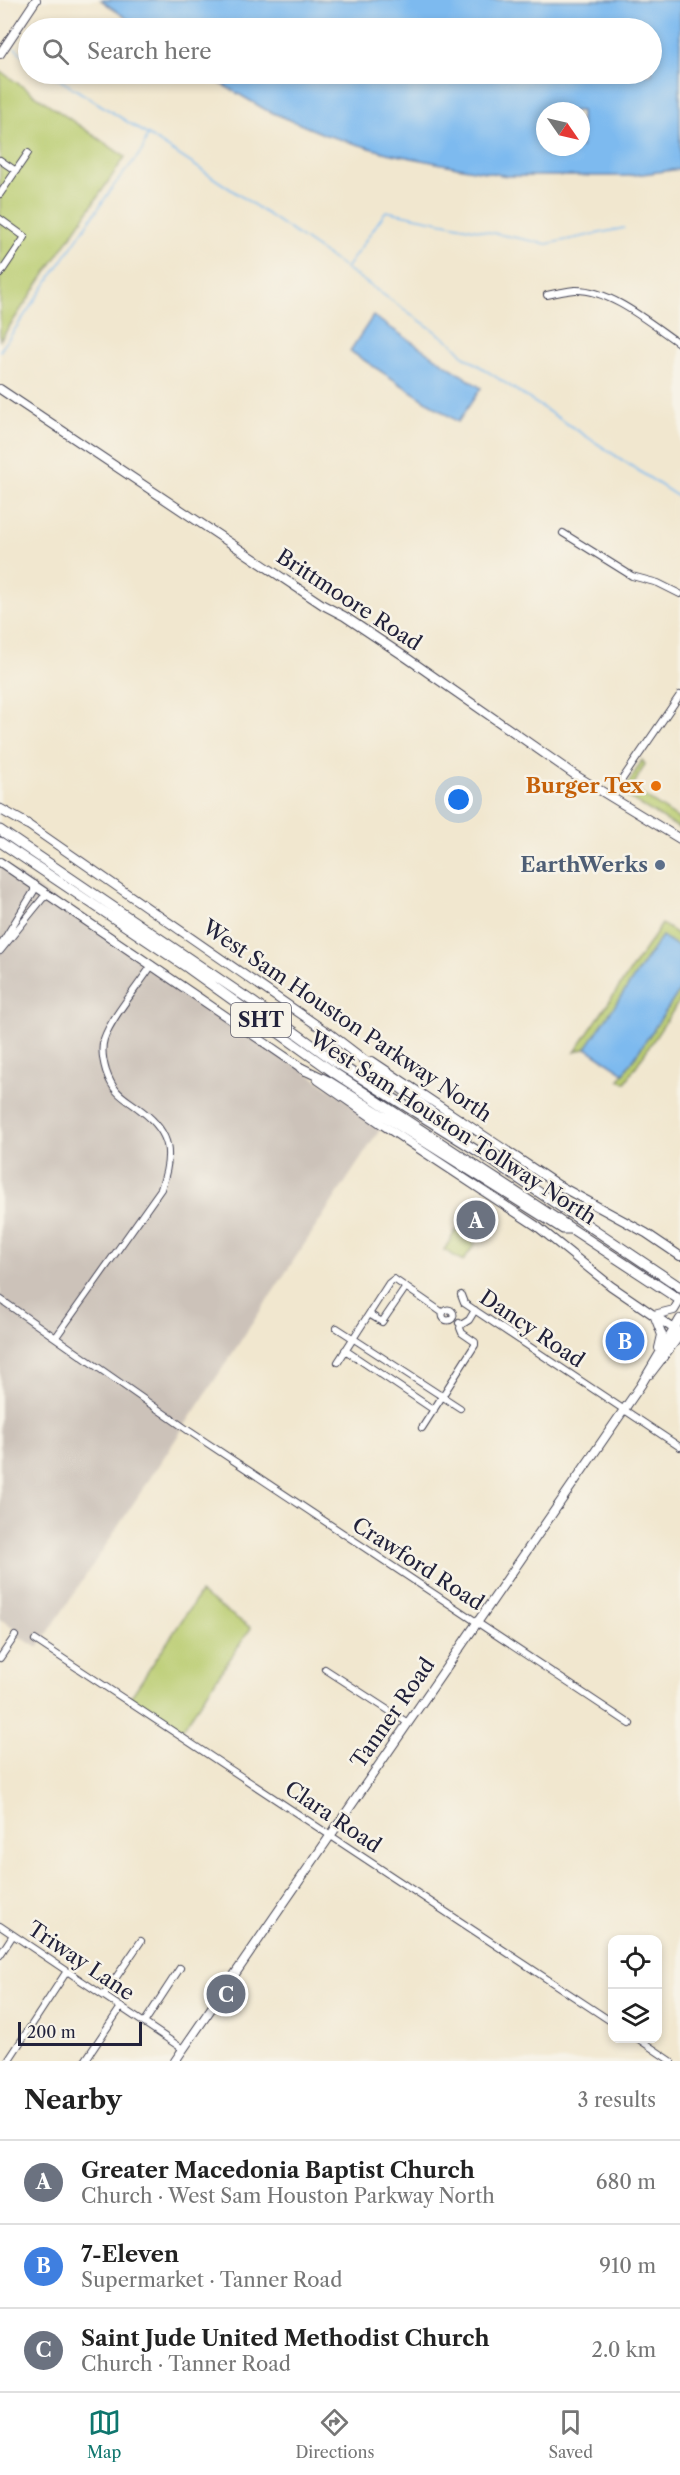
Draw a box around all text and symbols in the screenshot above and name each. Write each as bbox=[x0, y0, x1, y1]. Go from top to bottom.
search box bbox=[18, 18, 662, 84]
icon: search bbox=[39, 35, 72, 68]
text: Search here bbox=[87, 38, 212, 65]
north arrow bbox=[536, 102, 590, 156]
street label: Brittmoore Road bbox=[272, 543, 427, 656]
place label: Burger Tex bbox=[525, 773, 644, 798]
marker: Burger Tex bbox=[649, 779, 663, 793]
your location bbox=[444, 785, 473, 814]
place label: EarthWerks bbox=[520, 852, 648, 877]
marker: EarthWerks bbox=[653, 858, 667, 872]
street label: West Sam Houston Parkway North bbox=[197, 914, 497, 1127]
road number: SHT bbox=[231, 1003, 291, 1037]
street label: West Sam Houston Tollway North bbox=[305, 1025, 601, 1230]
pin: A bbox=[456, 1198, 496, 1242]
street label: Dancy Road bbox=[475, 1285, 589, 1373]
pin: B bbox=[606, 1318, 644, 1364]
street label: Crawford Road bbox=[348, 1512, 489, 1616]
street label: Tanner Road bbox=[345, 1653, 440, 1773]
street label: Clara Road bbox=[280, 1775, 386, 1858]
street label: Triway Lane bbox=[23, 1916, 139, 2005]
map controls bbox=[608, 1935, 662, 2043]
button: locate bbox=[608, 1935, 662, 1989]
pin: C bbox=[206, 1972, 246, 2016]
button: layers bbox=[608, 1989, 662, 2043]
scale bar bbox=[18, 2019, 142, 2046]
text: 200 m bbox=[27, 2022, 76, 2042]
text: Nearby bbox=[24, 2084, 122, 2116]
text: 3 results bbox=[578, 2088, 656, 2112]
text: Greater Macedonia Baptist Church bbox=[81, 2157, 475, 2184]
text: A bbox=[36, 2170, 51, 2194]
text: 680 m bbox=[596, 2170, 656, 2194]
text: Church · West Sam Houston Parkway North bbox=[81, 2184, 495, 2208]
text: 7-Eleven bbox=[81, 2241, 179, 2268]
text: B bbox=[36, 2254, 51, 2278]
text: 910 m bbox=[599, 2254, 656, 2278]
text: Supermarket · Tanner Road bbox=[81, 2268, 342, 2292]
text: Saint Jude United Methodist Church bbox=[81, 2325, 490, 2352]
text: C bbox=[35, 2338, 52, 2362]
text: 2.0 km bbox=[591, 2338, 656, 2362]
text: Church · Tanner Road bbox=[81, 2352, 291, 2376]
tab: Map bbox=[87, 2406, 121, 2462]
tab: Directions bbox=[295, 2406, 374, 2462]
tab: Saved bbox=[549, 2406, 593, 2462]

